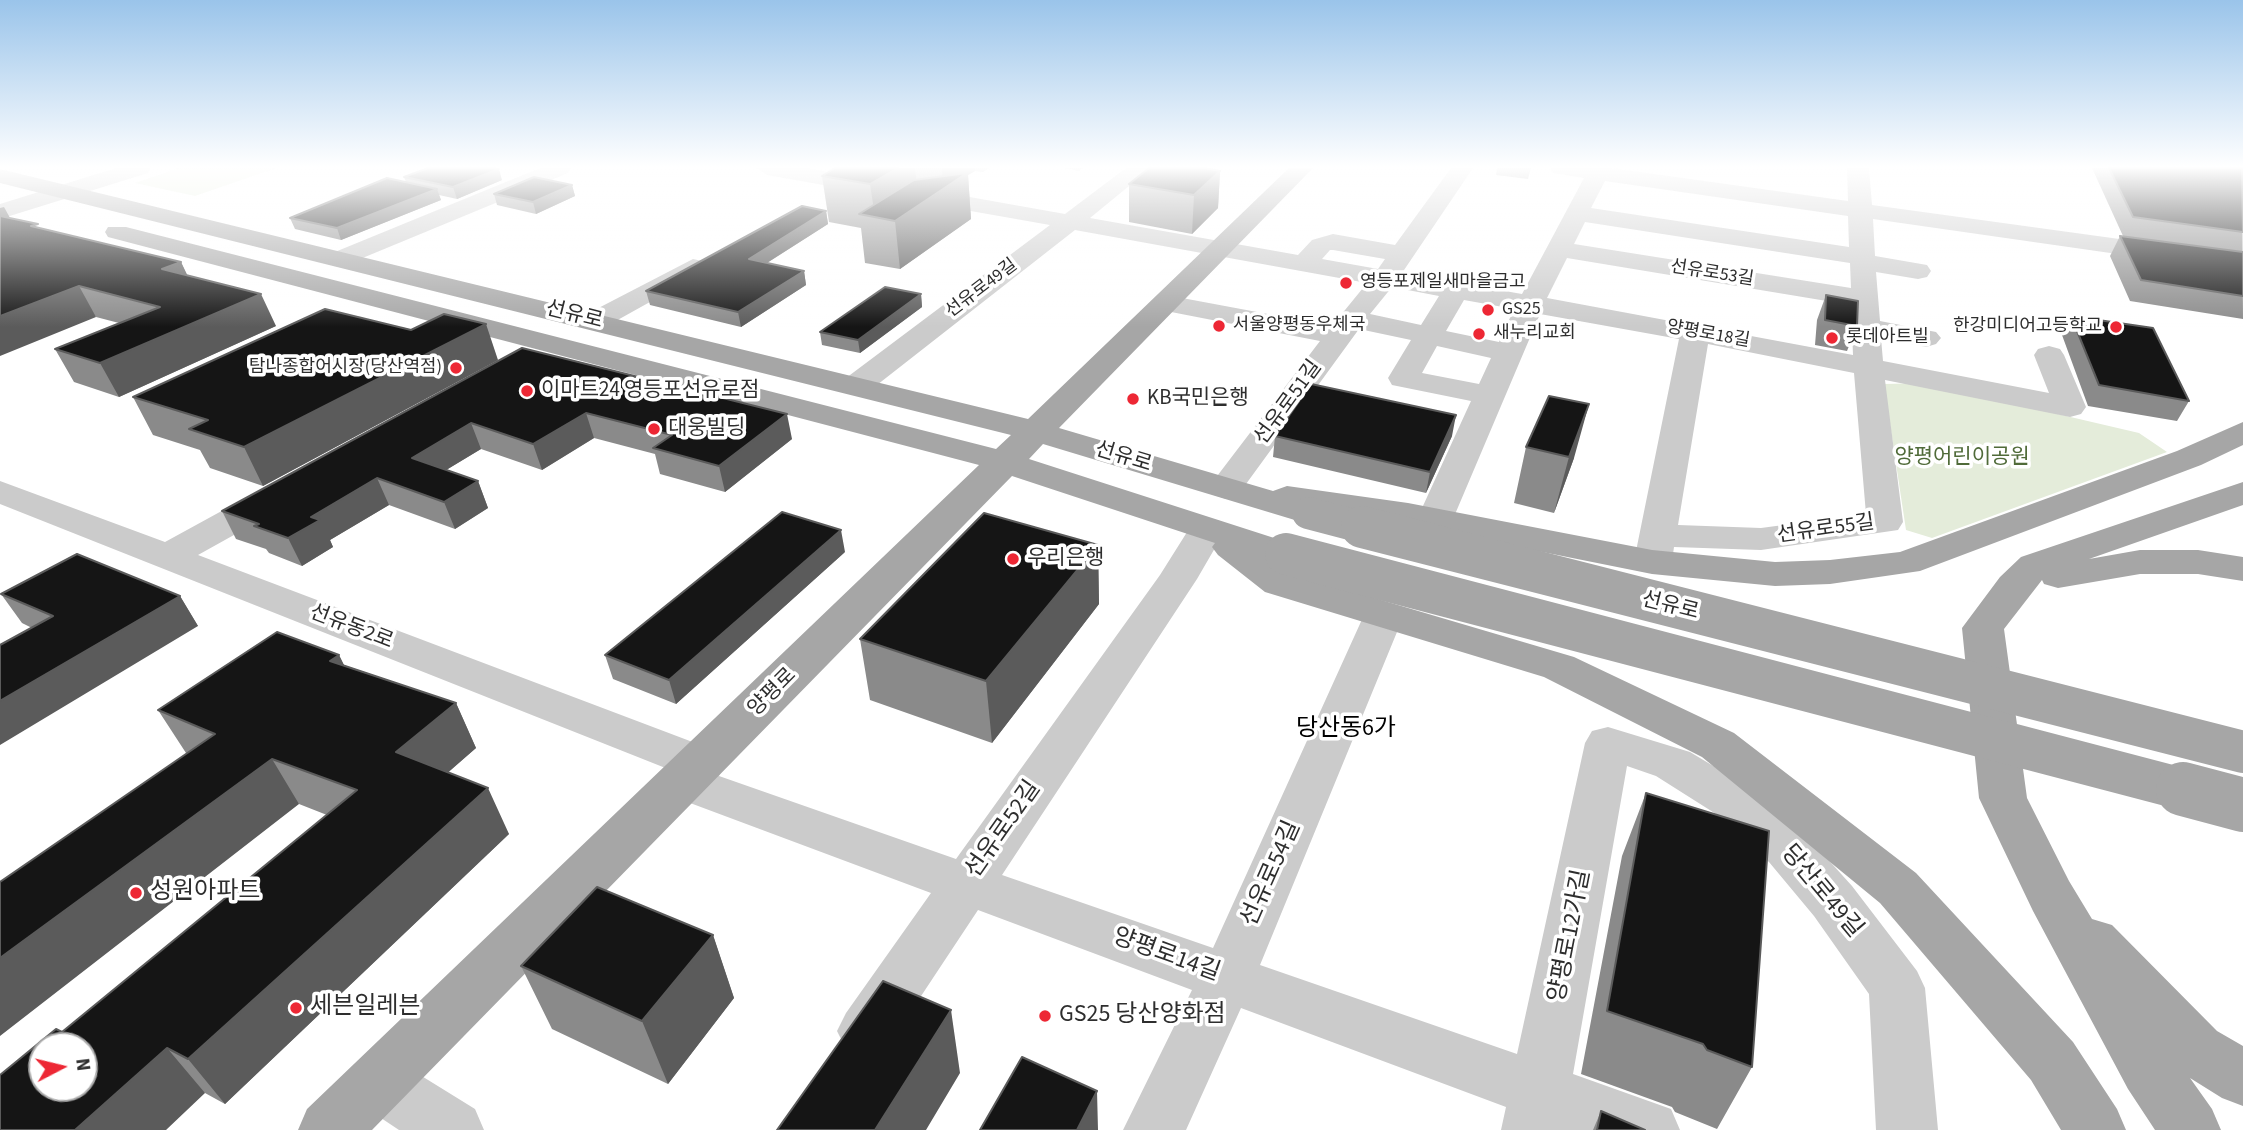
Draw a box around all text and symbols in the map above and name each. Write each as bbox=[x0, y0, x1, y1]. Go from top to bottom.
street label: 선유로49길 bbox=[942, 255, 1022, 323]
street label: 선유로53길 bbox=[1669, 257, 1755, 291]
place label: 영등포제일새마을금고 bbox=[1360, 272, 1526, 294]
marker: 영등포제일새마을금고 bbox=[1338, 275, 1354, 291]
street label: 선유로 bbox=[543, 297, 605, 335]
place label: GS25 bbox=[1502, 299, 1541, 321]
marker: GS25 bbox=[1480, 302, 1496, 318]
place label: 서울양평동우체국 bbox=[1233, 315, 1365, 337]
place label: 한강미디어고등학교 bbox=[1953, 316, 2102, 338]
street label: 양평로18길 bbox=[1665, 317, 1751, 353]
marker: 서울양평동우체국 bbox=[1211, 318, 1227, 334]
marker: 한강미디어고등학교 bbox=[2108, 319, 2124, 335]
place label: 새누리교회 bbox=[1493, 323, 1576, 345]
marker: 새누리교회 bbox=[1471, 326, 1487, 342]
place label: 롯데아트빌 bbox=[1846, 327, 1929, 349]
marker: 롯데아트빌 bbox=[1824, 330, 1840, 346]
street label: 선유로51길 bbox=[1250, 356, 1328, 450]
place label: 탐나종합어시장(당산역점) bbox=[249, 357, 442, 379]
marker: 탐나종합어시장(당산역점) bbox=[448, 360, 464, 376]
place label: 이마트24 영등포선유로점 bbox=[541, 378, 759, 404]
marker: 이마트24 영등포선유로점 bbox=[519, 383, 535, 399]
place label: KB국민은행 bbox=[1147, 386, 1249, 412]
marker: KB국민은행 bbox=[1125, 391, 1141, 407]
place label: 대웅빌딩 bbox=[668, 416, 745, 442]
marker: 대웅빌딩 bbox=[646, 421, 662, 437]
street label: 선유로 bbox=[1092, 437, 1154, 479]
park label: 양평어린이공원 bbox=[1894, 445, 2030, 471]
street label: 선유로55길 bbox=[1776, 511, 1876, 549]
place label: 우리은행 bbox=[1027, 546, 1104, 572]
marker: 우리은행 bbox=[1005, 551, 1021, 567]
street label: 선유로 bbox=[1639, 588, 1701, 626]
street label: 선유동2로 bbox=[306, 601, 396, 655]
street label: 양평로 bbox=[744, 664, 802, 722]
district label: 당산동6가 bbox=[1296, 716, 1396, 744]
street label: 선유로52길 bbox=[960, 776, 1048, 884]
street label: 선유로54길 bbox=[1236, 817, 1308, 931]
street label: 당산로49길 bbox=[1774, 840, 1868, 944]
street label: 양평로12가길 bbox=[1544, 867, 1598, 1005]
place label: 성원아파트 bbox=[150, 879, 260, 907]
marker: 성원아파트 bbox=[128, 885, 144, 901]
street label: 양평로14길 bbox=[1108, 923, 1224, 989]
place label: 세븐일레븐 bbox=[310, 994, 420, 1022]
marker: 세븐일레븐 bbox=[288, 1000, 304, 1016]
place label: GS25 당산양화점 bbox=[1059, 1002, 1226, 1030]
marker: GS25 당산양화점 bbox=[1037, 1008, 1053, 1024]
north arrow bbox=[28, 1032, 98, 1102]
text: N bbox=[68, 1057, 97, 1073]

